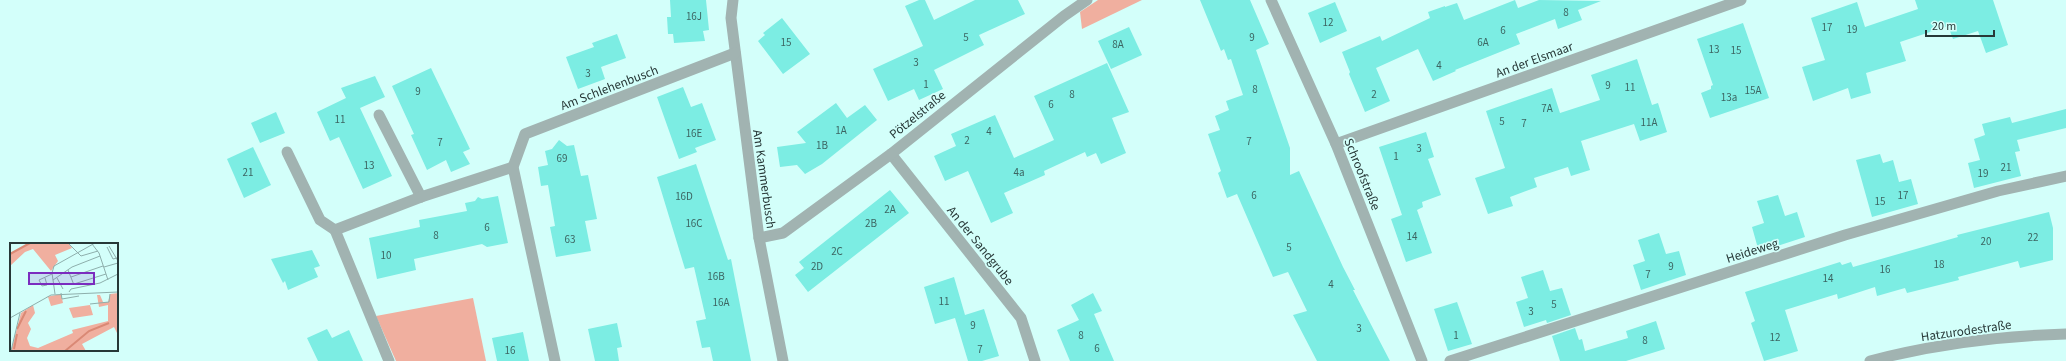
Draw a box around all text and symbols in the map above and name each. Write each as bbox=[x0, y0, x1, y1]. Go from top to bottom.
house number: 8 bbox=[1563, 5, 1569, 20]
house number: 16J bbox=[686, 9, 702, 24]
scale bar bbox=[1926, 12, 1994, 38]
house number: 12 bbox=[1323, 15, 1333, 30]
text: 20 m bbox=[1932, 18, 1956, 35]
house number: 17 bbox=[1822, 20, 1832, 35]
house number: 19 bbox=[1847, 22, 1857, 37]
house number: 6 bbox=[1500, 23, 1506, 38]
house number: 5 bbox=[963, 30, 969, 45]
house number: 9 bbox=[1249, 30, 1255, 45]
house number: 15 bbox=[781, 35, 791, 50]
house number: 6A bbox=[1477, 35, 1489, 50]
house number: 8A bbox=[1112, 37, 1124, 52]
street label: An der Elsmaar bbox=[1493, 37, 1576, 82]
house number: 13 bbox=[1709, 42, 1719, 57]
house number: 15 bbox=[1731, 43, 1741, 58]
house number: 3 bbox=[913, 55, 919, 70]
house number: 4 bbox=[1436, 58, 1442, 73]
street label: Am Schlehenbusch bbox=[558, 61, 661, 115]
house number: 3 bbox=[585, 66, 591, 81]
house number: 1 bbox=[923, 77, 929, 92]
house number: 9 bbox=[1605, 78, 1611, 93]
house number: 11 bbox=[1625, 80, 1635, 95]
house number: 8 bbox=[1252, 82, 1258, 97]
house number: 15A bbox=[1745, 83, 1761, 98]
house number: 9 bbox=[415, 84, 421, 99]
street label: Pötzelstraße bbox=[886, 86, 950, 143]
house number: 8 bbox=[1069, 87, 1075, 102]
house number: 2 bbox=[1371, 87, 1377, 102]
house number: 13a bbox=[1721, 90, 1737, 105]
house number: 6 bbox=[1048, 97, 1054, 112]
house number: 7A bbox=[1541, 101, 1553, 116]
house number: 11 bbox=[335, 112, 345, 127]
house number: 5 bbox=[1499, 114, 1505, 129]
house number: 11A bbox=[1641, 115, 1657, 130]
house number: 7 bbox=[1521, 116, 1527, 131]
house number: 1A bbox=[835, 123, 847, 138]
house number: 4 bbox=[986, 124, 992, 139]
house number: 16E bbox=[686, 126, 703, 141]
street label: Am Kammerbusch bbox=[748, 128, 780, 230]
house number: 2 bbox=[964, 133, 970, 148]
house number: 7 bbox=[1246, 134, 1252, 149]
house number: 7 bbox=[437, 135, 443, 150]
street label: Schroofstraße bbox=[1339, 136, 1385, 213]
house number: 1B bbox=[816, 138, 828, 153]
house number: 3 bbox=[1416, 141, 1422, 156]
house number: 1 bbox=[1393, 149, 1399, 164]
house number: 69 bbox=[557, 151, 567, 166]
house number: 13 bbox=[364, 158, 374, 173]
house number: 21 bbox=[2001, 160, 2011, 175]
house number: 21 bbox=[243, 165, 253, 180]
house number: 4a bbox=[1013, 165, 1025, 180]
house number: 19 bbox=[1978, 166, 1988, 181]
house number: 6 bbox=[1251, 188, 1257, 203]
house number: 17 bbox=[1898, 188, 1908, 203]
house number: 16D bbox=[675, 189, 693, 204]
house number: 15 bbox=[1875, 194, 1885, 209]
house number: 2A bbox=[884, 202, 896, 217]
street label: An der Sandgrube bbox=[943, 202, 1018, 289]
house number: 16C bbox=[685, 216, 703, 231]
house number: 2B bbox=[865, 216, 877, 231]
house number: 6 bbox=[484, 220, 490, 235]
house number: 8 bbox=[433, 228, 439, 243]
house number: 14 bbox=[1407, 229, 1418, 244]
house number: 22 bbox=[2028, 230, 2038, 245]
house number: 63 bbox=[565, 232, 575, 247]
street label: Heideweg bbox=[1724, 234, 1781, 268]
house number: 20 bbox=[1981, 234, 1991, 249]
house number: 5 bbox=[1286, 240, 1292, 255]
inset map bbox=[10, 243, 118, 351]
house number: 2C bbox=[831, 244, 843, 259]
house number: 10 bbox=[381, 248, 391, 263]
house number: 18 bbox=[1934, 257, 1945, 272]
house number: 2D bbox=[811, 259, 823, 274]
house number: 9 bbox=[1668, 259, 1674, 274]
house number: 16 bbox=[1880, 262, 1891, 277]
house number: 7 bbox=[1645, 267, 1651, 282]
house number: 16B bbox=[707, 269, 725, 284]
house number: 14 bbox=[1823, 271, 1834, 286]
house number: 4 bbox=[1328, 277, 1334, 292]
house number: 11 bbox=[939, 294, 949, 309]
house number: 16A bbox=[713, 295, 729, 310]
house number: 5 bbox=[1551, 297, 1557, 312]
house number: 3 bbox=[1528, 304, 1534, 319]
street label: Hatzurodestraße bbox=[1920, 316, 2012, 346]
house number: 9 bbox=[970, 318, 976, 333]
house number: 3 bbox=[1356, 321, 1362, 336]
house number: 8 bbox=[1078, 328, 1084, 343]
house number: 1 bbox=[1453, 328, 1459, 343]
house number: 12 bbox=[1770, 330, 1780, 345]
house number: 8 bbox=[1642, 333, 1648, 348]
house number: 6 bbox=[1094, 341, 1100, 356]
house number: 7 bbox=[977, 342, 983, 357]
house number: 16 bbox=[505, 343, 516, 358]

